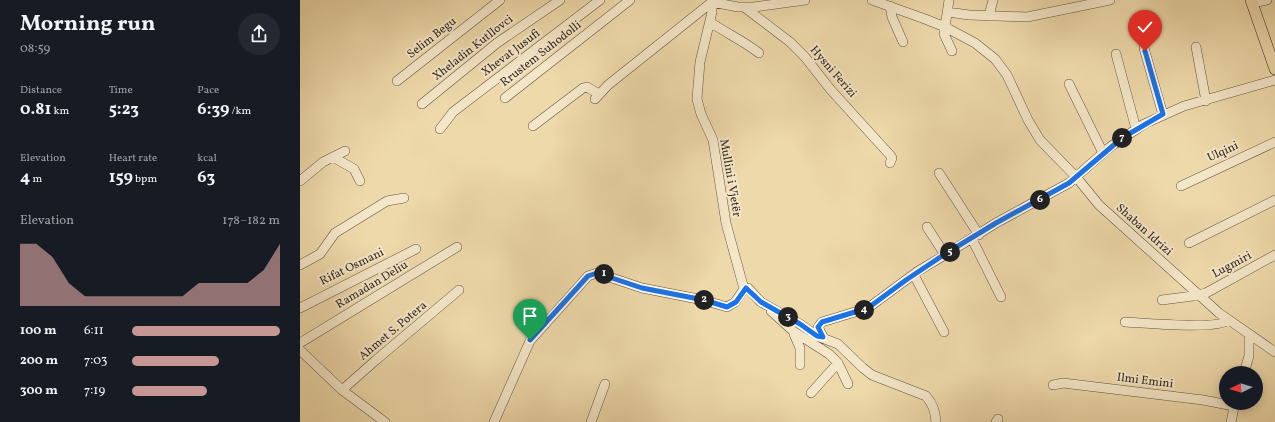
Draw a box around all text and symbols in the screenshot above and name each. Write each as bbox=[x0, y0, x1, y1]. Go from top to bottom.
text: Morning run bbox=[20, 9, 155, 40]
pin bbox=[1128, 10, 1162, 51]
street label: Xheladin Kutllovci bbox=[429, 11, 517, 85]
button: share bbox=[238, 13, 280, 55]
street label: Selim Begu bbox=[404, 14, 460, 62]
icon: check bbox=[1134, 16, 1156, 38]
street label: Rrustem Suhodolli bbox=[497, 17, 585, 91]
street label: Xhevat Jusufi bbox=[478, 25, 544, 80]
text: 08:59 bbox=[20, 40, 50, 58]
street label: Hysni Ferizi bbox=[806, 43, 860, 102]
text: Distance bbox=[20, 83, 62, 98]
text: Time bbox=[109, 83, 133, 98]
text: Pace bbox=[197, 83, 219, 98]
text: 0.81 bbox=[20, 98, 51, 121]
text: 5:23 bbox=[109, 98, 139, 121]
text: 6:39 bbox=[197, 98, 229, 121]
text: km bbox=[51, 104, 69, 119]
text: /km bbox=[229, 104, 251, 119]
pin: 7 bbox=[1112, 128, 1132, 148]
text: 7 bbox=[1119, 130, 1125, 145]
street label: Mullini i Vjetër bbox=[715, 138, 745, 218]
street label: Ulqini bbox=[1205, 138, 1242, 166]
text: Elevation bbox=[20, 151, 66, 166]
text: Heart rate bbox=[109, 151, 157, 166]
text: kcal bbox=[197, 151, 217, 166]
text: 4 bbox=[20, 166, 30, 189]
text: 159 bbox=[109, 166, 133, 189]
text: 63 bbox=[197, 166, 215, 189]
text: m bbox=[30, 172, 42, 187]
text: bpm bbox=[133, 172, 157, 187]
pin: 6 bbox=[1030, 190, 1050, 210]
text: 6 bbox=[1037, 192, 1043, 207]
street label: Shaban Idrizi bbox=[1112, 200, 1176, 260]
text: Elevation bbox=[20, 212, 74, 230]
text: 178–182 m bbox=[222, 212, 280, 230]
pin: 5 bbox=[940, 242, 960, 262]
street label: Rifat Osmani bbox=[317, 244, 387, 289]
text: 5 bbox=[947, 244, 953, 259]
street label: Lugmiri bbox=[1209, 248, 1255, 282]
street label: Ramadan Deliu bbox=[333, 257, 411, 313]
pin: 1 bbox=[594, 264, 614, 284]
text: 1 bbox=[602, 266, 606, 281]
pin: 2 bbox=[694, 290, 714, 310]
text: 2 bbox=[701, 292, 707, 307]
street label: Ahmet S. Potera bbox=[356, 298, 430, 364]
pin bbox=[513, 299, 547, 340]
pin: 4 bbox=[854, 300, 874, 320]
text: 4 bbox=[861, 302, 867, 317]
icon: arrive bbox=[519, 305, 541, 327]
pin: 3 bbox=[778, 307, 798, 327]
text: 3 bbox=[785, 309, 791, 324]
text: 100 m bbox=[20, 322, 57, 340]
text: 6:11 bbox=[84, 322, 104, 340]
text: 200 m bbox=[20, 352, 58, 370]
text: 7:03 bbox=[84, 352, 108, 370]
north arrow bbox=[1219, 366, 1263, 410]
map controls bbox=[1219, 366, 1263, 410]
street label: Ilmi Emini bbox=[1116, 370, 1174, 392]
text: 300 m bbox=[20, 382, 58, 400]
text: 7:19 bbox=[84, 382, 105, 400]

